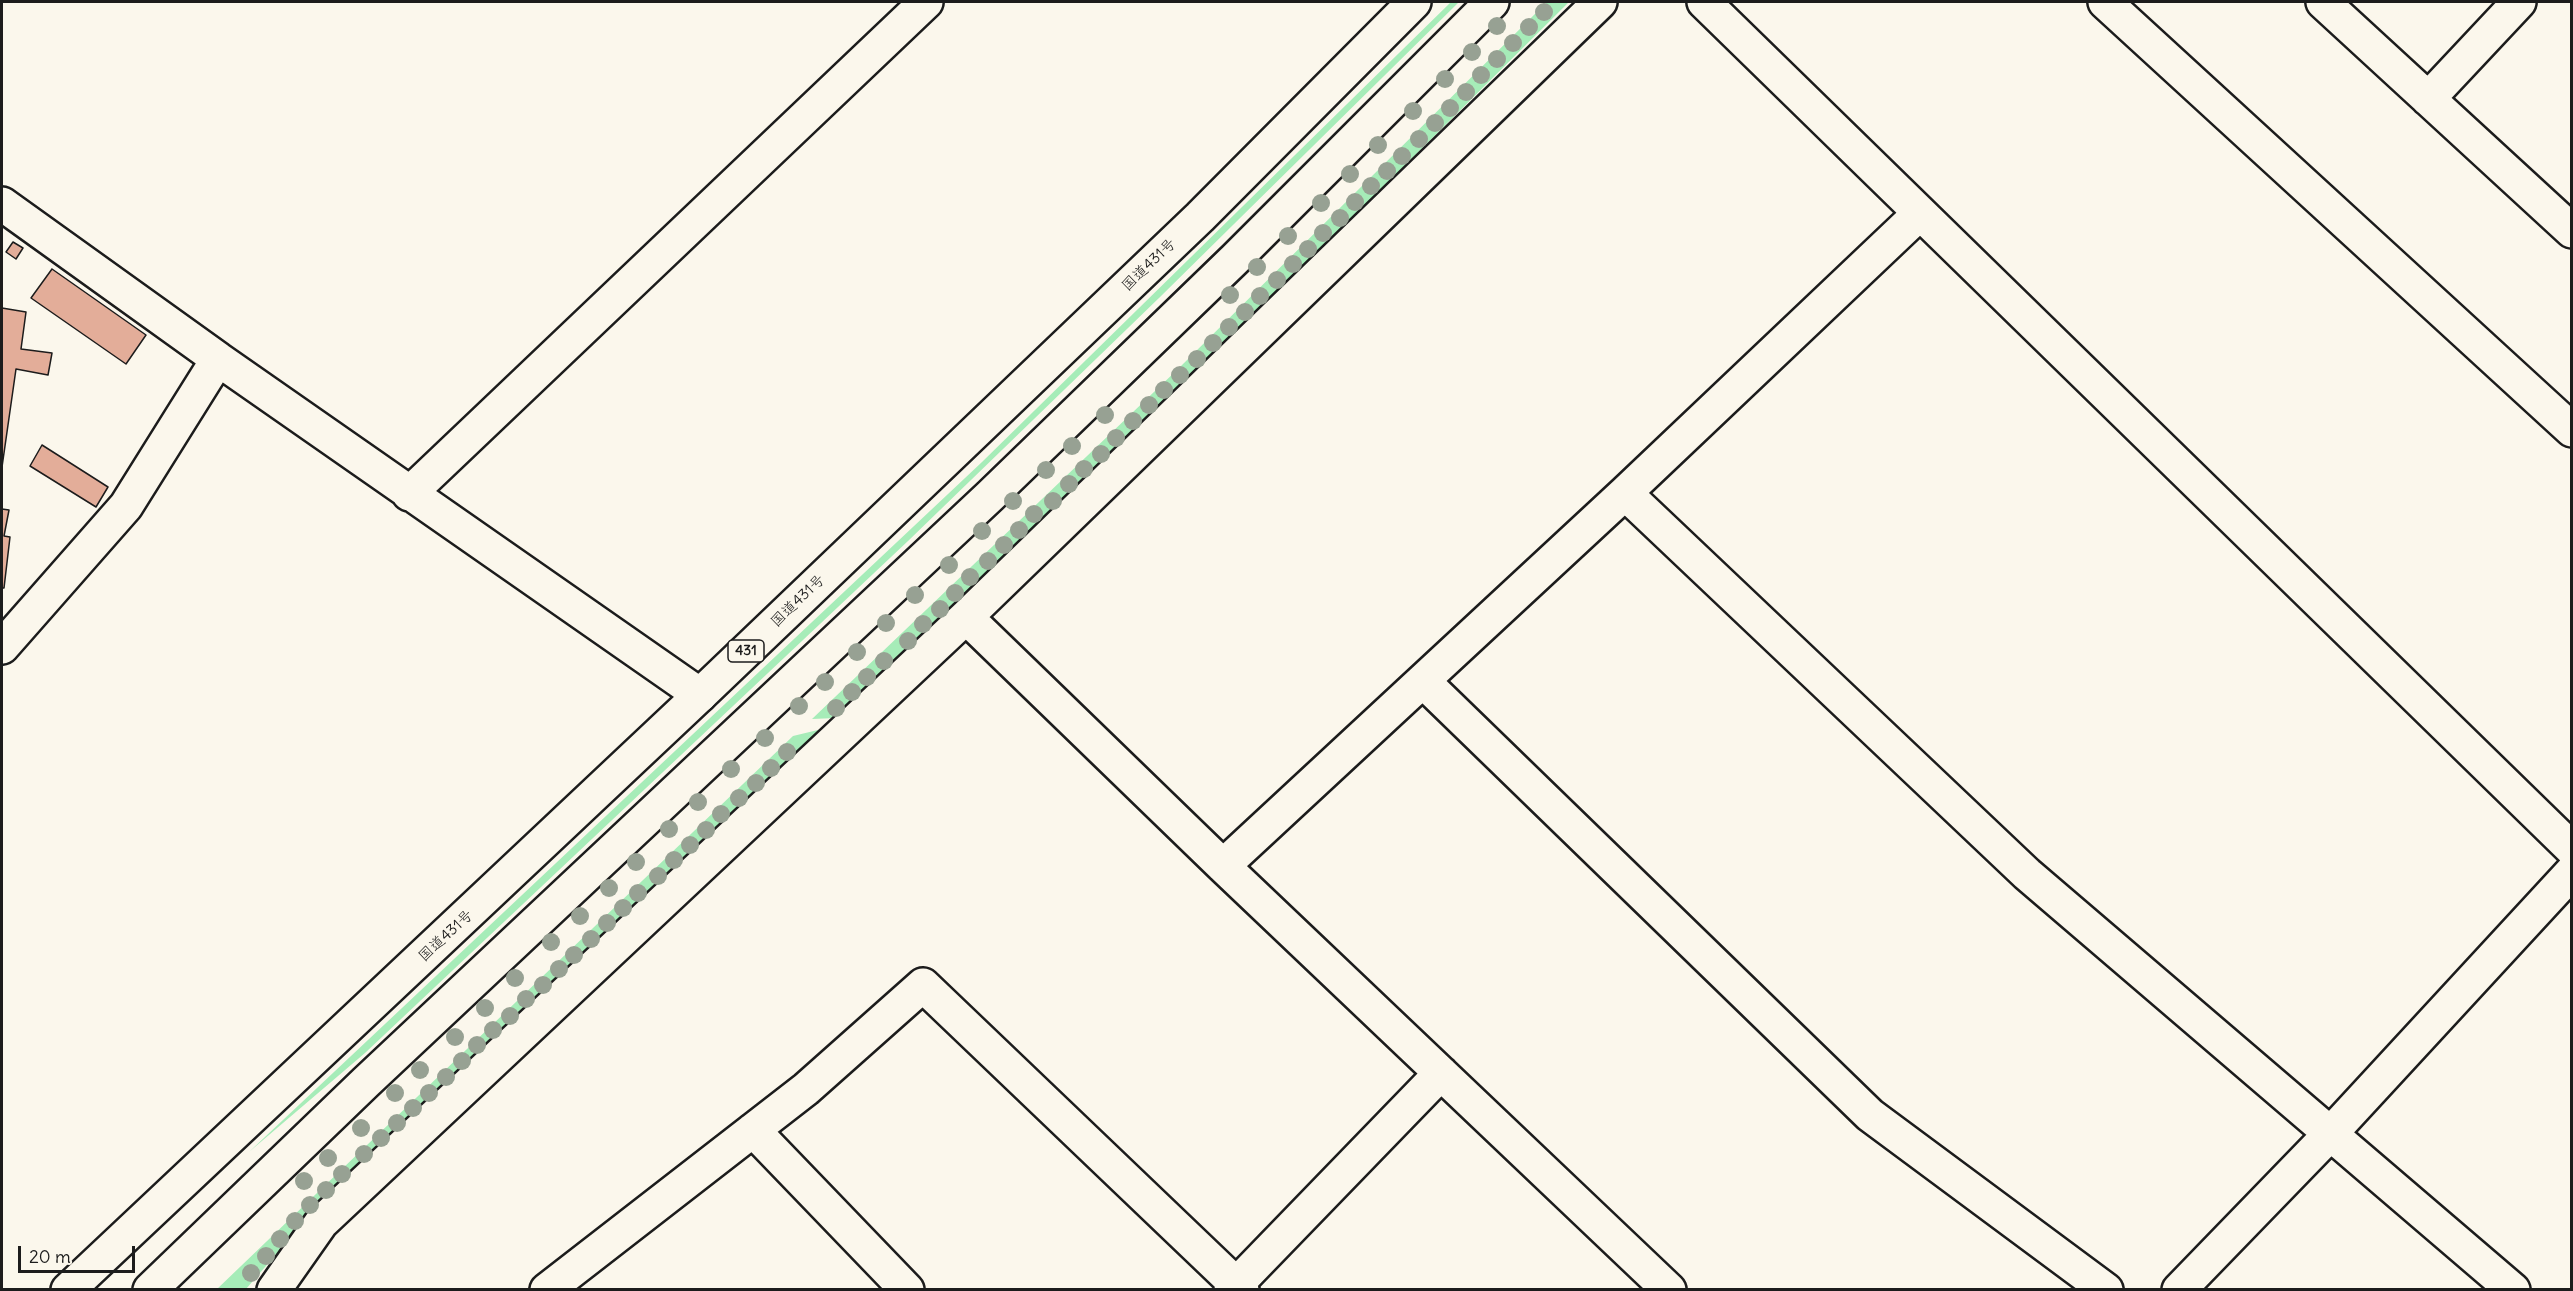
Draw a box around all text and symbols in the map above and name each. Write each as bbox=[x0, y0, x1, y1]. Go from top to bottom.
street label: 国道431号 bbox=[1118, 235, 1180, 295]
street label: 国道431号 bbox=[767, 571, 829, 631]
road number: 431 bbox=[728, 640, 764, 662]
street label: 国道431号 bbox=[415, 906, 477, 966]
scale bar bbox=[21, 1234, 138, 1272]
text: 20 m bbox=[29, 1245, 71, 1268]

